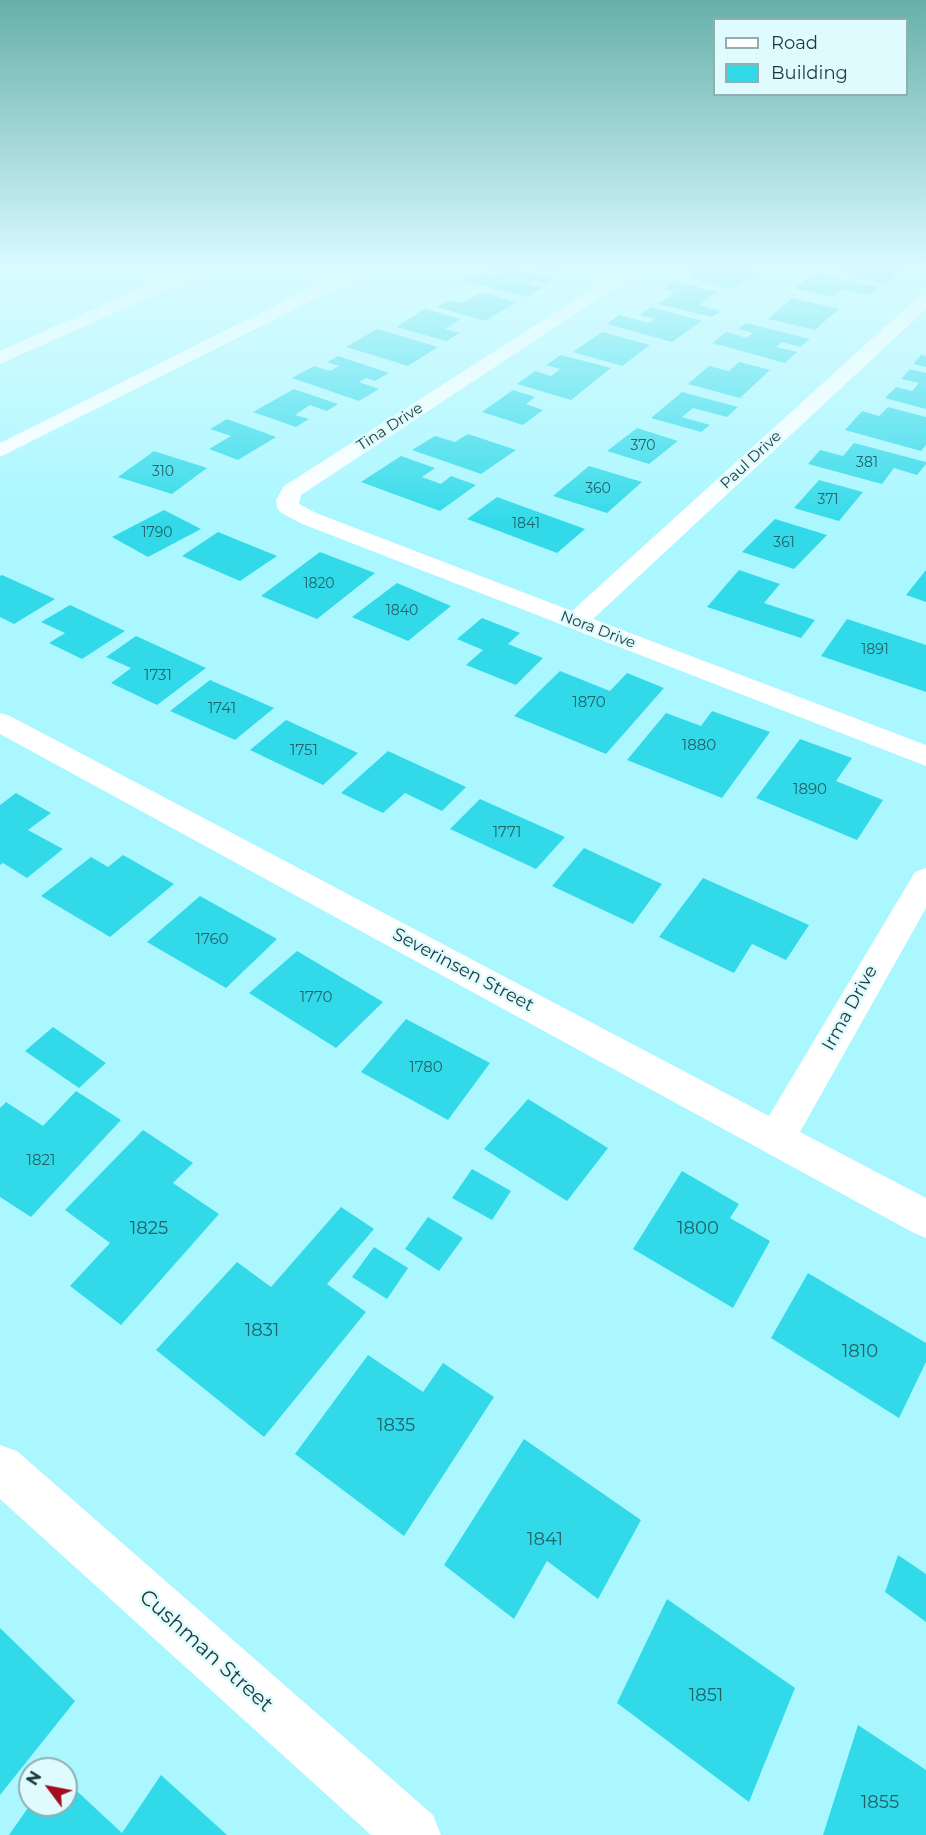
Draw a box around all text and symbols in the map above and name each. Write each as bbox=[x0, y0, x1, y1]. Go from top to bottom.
legend bbox=[713, 18, 908, 96]
text: Road bbox=[771, 32, 818, 54]
text: Building bbox=[771, 62, 848, 84]
street label: Tina Drive bbox=[354, 399, 426, 455]
street label: Paul Drive bbox=[717, 427, 785, 493]
house number: 370 bbox=[631, 438, 655, 454]
house number: 381 bbox=[856, 455, 878, 471]
house number: 310 bbox=[152, 464, 174, 480]
house number: 360 bbox=[585, 481, 611, 497]
house number: 371 bbox=[817, 492, 839, 508]
house number: 1841 bbox=[512, 516, 540, 532]
house number: 1790 bbox=[141, 525, 173, 541]
house number: 361 bbox=[773, 535, 795, 551]
house number: 1820 bbox=[303, 576, 335, 592]
house number: 1840 bbox=[386, 603, 418, 619]
street label: Nora Drive bbox=[558, 607, 638, 653]
house number: 1891 bbox=[861, 642, 889, 658]
house number: 1731 bbox=[144, 667, 172, 685]
house number: 1870 bbox=[572, 694, 606, 712]
house number: 1741 bbox=[208, 700, 236, 718]
house number: 1880 bbox=[682, 737, 716, 755]
house number: 1751 bbox=[290, 742, 318, 760]
house number: 1890 bbox=[793, 781, 827, 799]
house number: 1771 bbox=[493, 824, 521, 842]
street label: Severinsen Street bbox=[389, 924, 537, 1016]
house number: 1760 bbox=[195, 931, 229, 949]
street label: Irma Drive bbox=[818, 962, 882, 1054]
house number: 1770 bbox=[300, 989, 332, 1007]
house number: 1780 bbox=[409, 1059, 443, 1077]
house number: 1821 bbox=[27, 1152, 55, 1170]
house number: 1825 bbox=[130, 1218, 168, 1240]
house number: 1800 bbox=[677, 1218, 719, 1240]
house number: 1831 bbox=[245, 1320, 279, 1342]
house number: 1810 bbox=[842, 1341, 878, 1363]
house number: 1835 bbox=[377, 1415, 415, 1437]
house number: 1841 bbox=[527, 1529, 563, 1551]
street label: Cushman Street bbox=[134, 1584, 278, 1718]
house number: 1851 bbox=[689, 1685, 723, 1707]
north arrow bbox=[18, 1757, 78, 1817]
text: N bbox=[23, 1768, 45, 1789]
house number: 1855 bbox=[861, 1792, 899, 1814]

